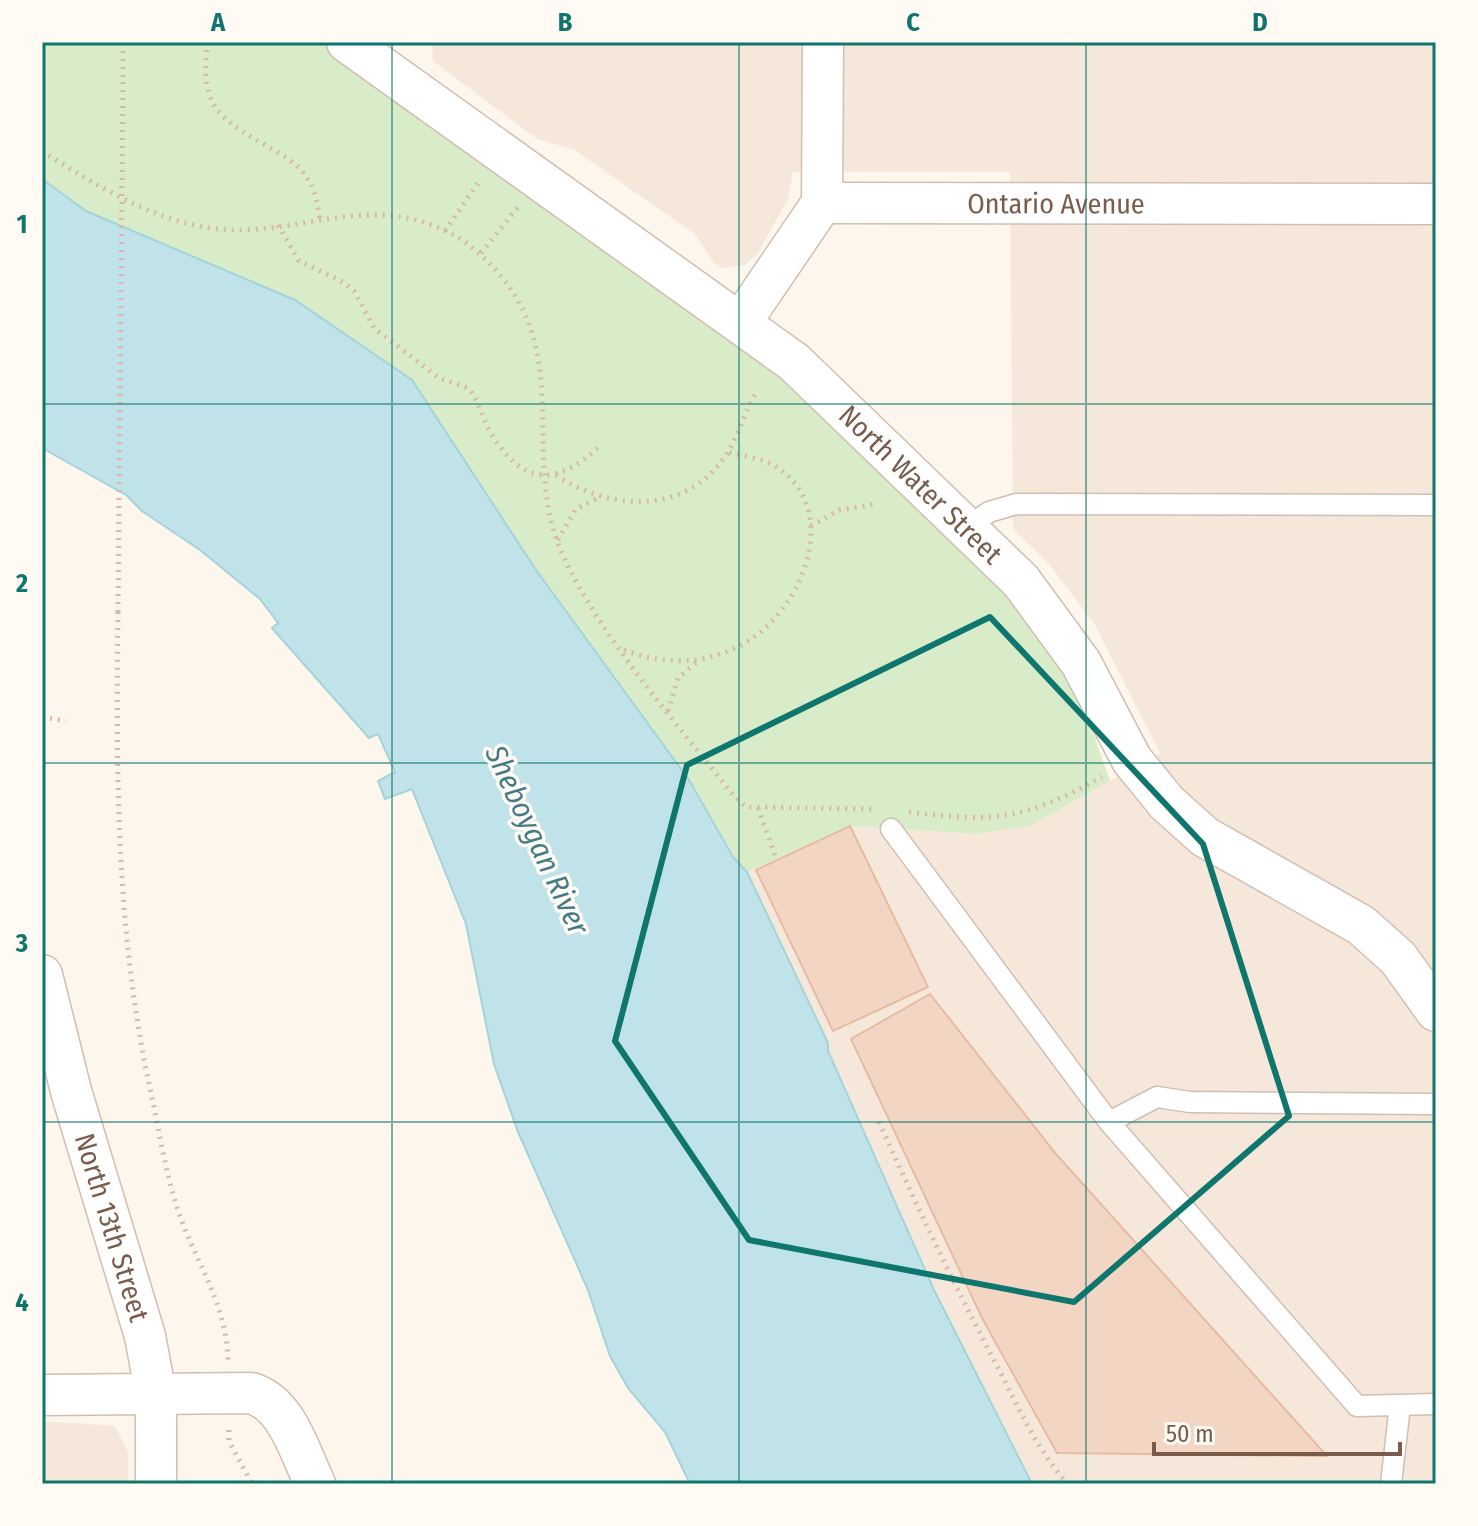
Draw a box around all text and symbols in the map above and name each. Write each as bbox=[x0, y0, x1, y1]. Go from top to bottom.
text: A bbox=[210, 7, 226, 38]
text: B bbox=[558, 7, 573, 38]
text: C bbox=[906, 7, 920, 38]
text: D bbox=[1252, 7, 1268, 38]
street label: Ontario Avenue bbox=[967, 187, 1145, 220]
text: 1 bbox=[17, 209, 28, 240]
street label: North Water Street bbox=[832, 398, 1010, 571]
text: 2 bbox=[15, 568, 28, 599]
water label: Sheboygan River bbox=[477, 739, 597, 942]
text: 3 bbox=[15, 928, 28, 959]
street label: North 13th Street bbox=[68, 1129, 156, 1326]
text: 4 bbox=[15, 1287, 29, 1318]
scale bar bbox=[1154, 1406, 1400, 1456]
text: 50 m bbox=[1166, 1420, 1214, 1448]

